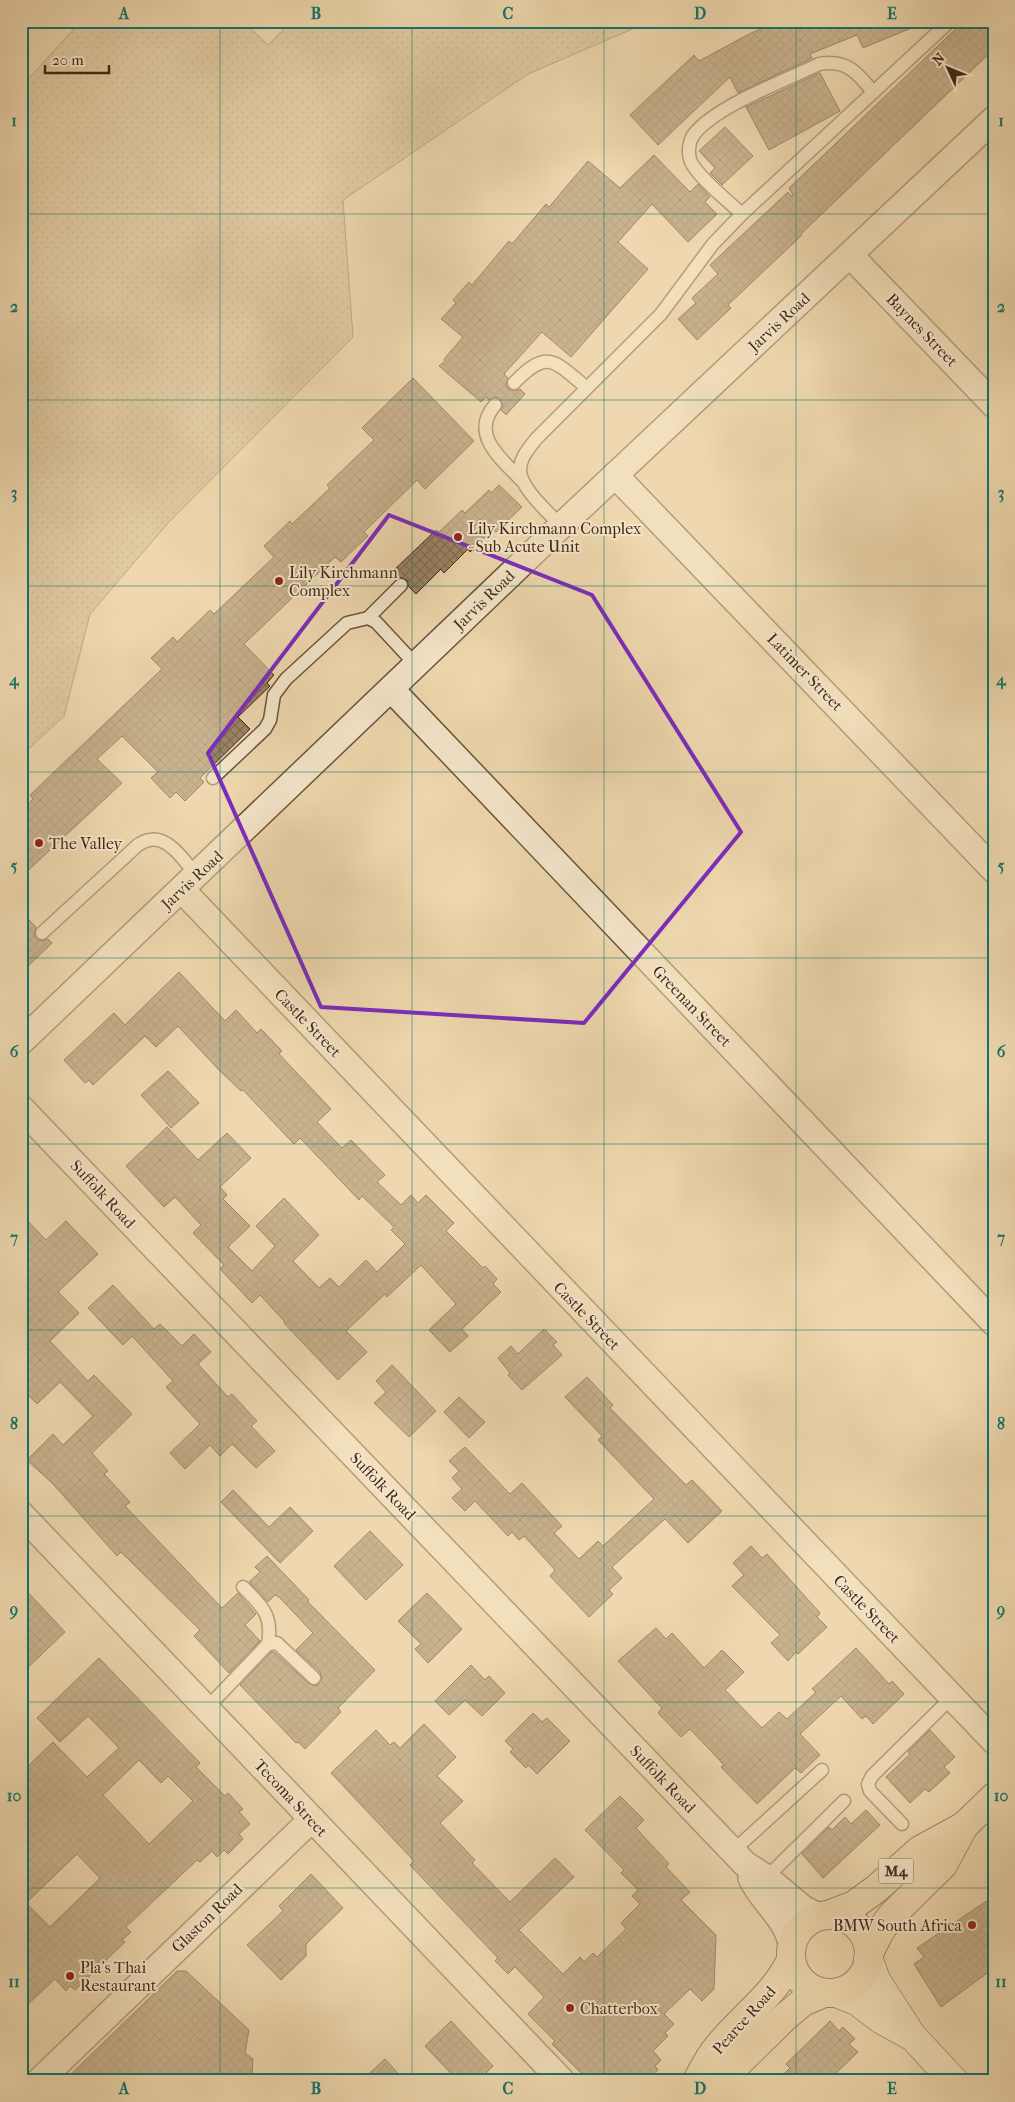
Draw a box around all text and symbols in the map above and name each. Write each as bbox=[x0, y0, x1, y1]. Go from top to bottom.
text: A bbox=[118, 4, 130, 23]
text: B bbox=[311, 4, 321, 23]
text: C bbox=[503, 4, 514, 23]
text: D bbox=[694, 4, 706, 23]
text: E bbox=[887, 4, 897, 23]
scale bar bbox=[45, 42, 109, 74]
north arrow bbox=[922, 42, 972, 92]
text: N bbox=[929, 49, 949, 69]
text: 20 m bbox=[52, 51, 84, 69]
text: 1 bbox=[11, 111, 17, 130]
text: 1 bbox=[998, 111, 1004, 130]
street label: Jarvis Road bbox=[743, 288, 814, 357]
street label: Baynes Street bbox=[882, 289, 962, 371]
text: 2 bbox=[10, 297, 18, 316]
text: 2 bbox=[997, 297, 1005, 316]
text: 3 bbox=[11, 483, 17, 503]
text: 3 bbox=[998, 483, 1004, 503]
place label: Lily Kirchmann Complex - Sub Acute Unit bbox=[468, 519, 642, 556]
marker: Lily Kirchmann Complex - Sub Acute Unit bbox=[452, 531, 464, 543]
place label: Lily Kirchmann Complex bbox=[289, 563, 398, 600]
street label: Jarvis Road bbox=[448, 566, 519, 635]
marker: Lily Kirchmann Complex bbox=[273, 575, 285, 587]
street label: Latimer Street bbox=[763, 629, 847, 715]
text: 4 bbox=[8, 670, 20, 690]
text: 4 bbox=[995, 670, 1007, 690]
place label: The Valley bbox=[49, 834, 123, 853]
marker: The Valley bbox=[33, 837, 45, 849]
street label: Jarvis Road bbox=[156, 846, 227, 915]
text: 5 bbox=[11, 856, 18, 875]
text: 5 bbox=[998, 856, 1005, 875]
street label: Greenan Street bbox=[649, 961, 736, 1051]
street label: Castle Street bbox=[271, 985, 345, 1061]
text: 6 bbox=[10, 1042, 19, 1061]
text: 6 bbox=[997, 1042, 1006, 1061]
street label: Suffolk Road bbox=[67, 1156, 140, 1232]
text: 7 bbox=[9, 1228, 18, 1247]
text: 7 bbox=[996, 1228, 1005, 1247]
street label: Castle Street bbox=[550, 1278, 624, 1354]
text: 8 bbox=[10, 1414, 18, 1433]
text: 8 bbox=[997, 1414, 1005, 1433]
street label: Suffolk Road bbox=[346, 1448, 420, 1524]
street label: Castle Street bbox=[830, 1571, 904, 1647]
text: 9 bbox=[9, 1600, 18, 1620]
text: 9 bbox=[996, 1600, 1005, 1620]
street label: Suffolk Road bbox=[626, 1741, 700, 1817]
street label: Tecoma Street bbox=[250, 1755, 332, 1841]
text: 10 bbox=[7, 1786, 21, 1805]
text: 10 bbox=[994, 1786, 1008, 1805]
road number: M4 bbox=[878, 1858, 914, 1884]
street label: Glaston Road bbox=[168, 1879, 247, 1956]
place label: BMW South Africa bbox=[833, 1916, 963, 1935]
marker: BMW South Africa bbox=[966, 1919, 978, 1931]
place label: Pla's Thai Restaurant bbox=[80, 1958, 157, 1995]
marker: Pla's Thai Restaurant bbox=[64, 1970, 76, 1982]
text: 11 bbox=[8, 1972, 20, 1991]
text: 11 bbox=[995, 1972, 1007, 1991]
street label: Pearce Road bbox=[708, 1982, 780, 2058]
place label: Chatterbox bbox=[580, 1999, 658, 2018]
marker: Chatterbox bbox=[564, 2002, 576, 2014]
text: A bbox=[118, 2079, 130, 2098]
text: B bbox=[311, 2079, 321, 2098]
text: C bbox=[503, 2079, 514, 2098]
text: D bbox=[694, 2079, 706, 2098]
text: E bbox=[887, 2079, 897, 2098]

